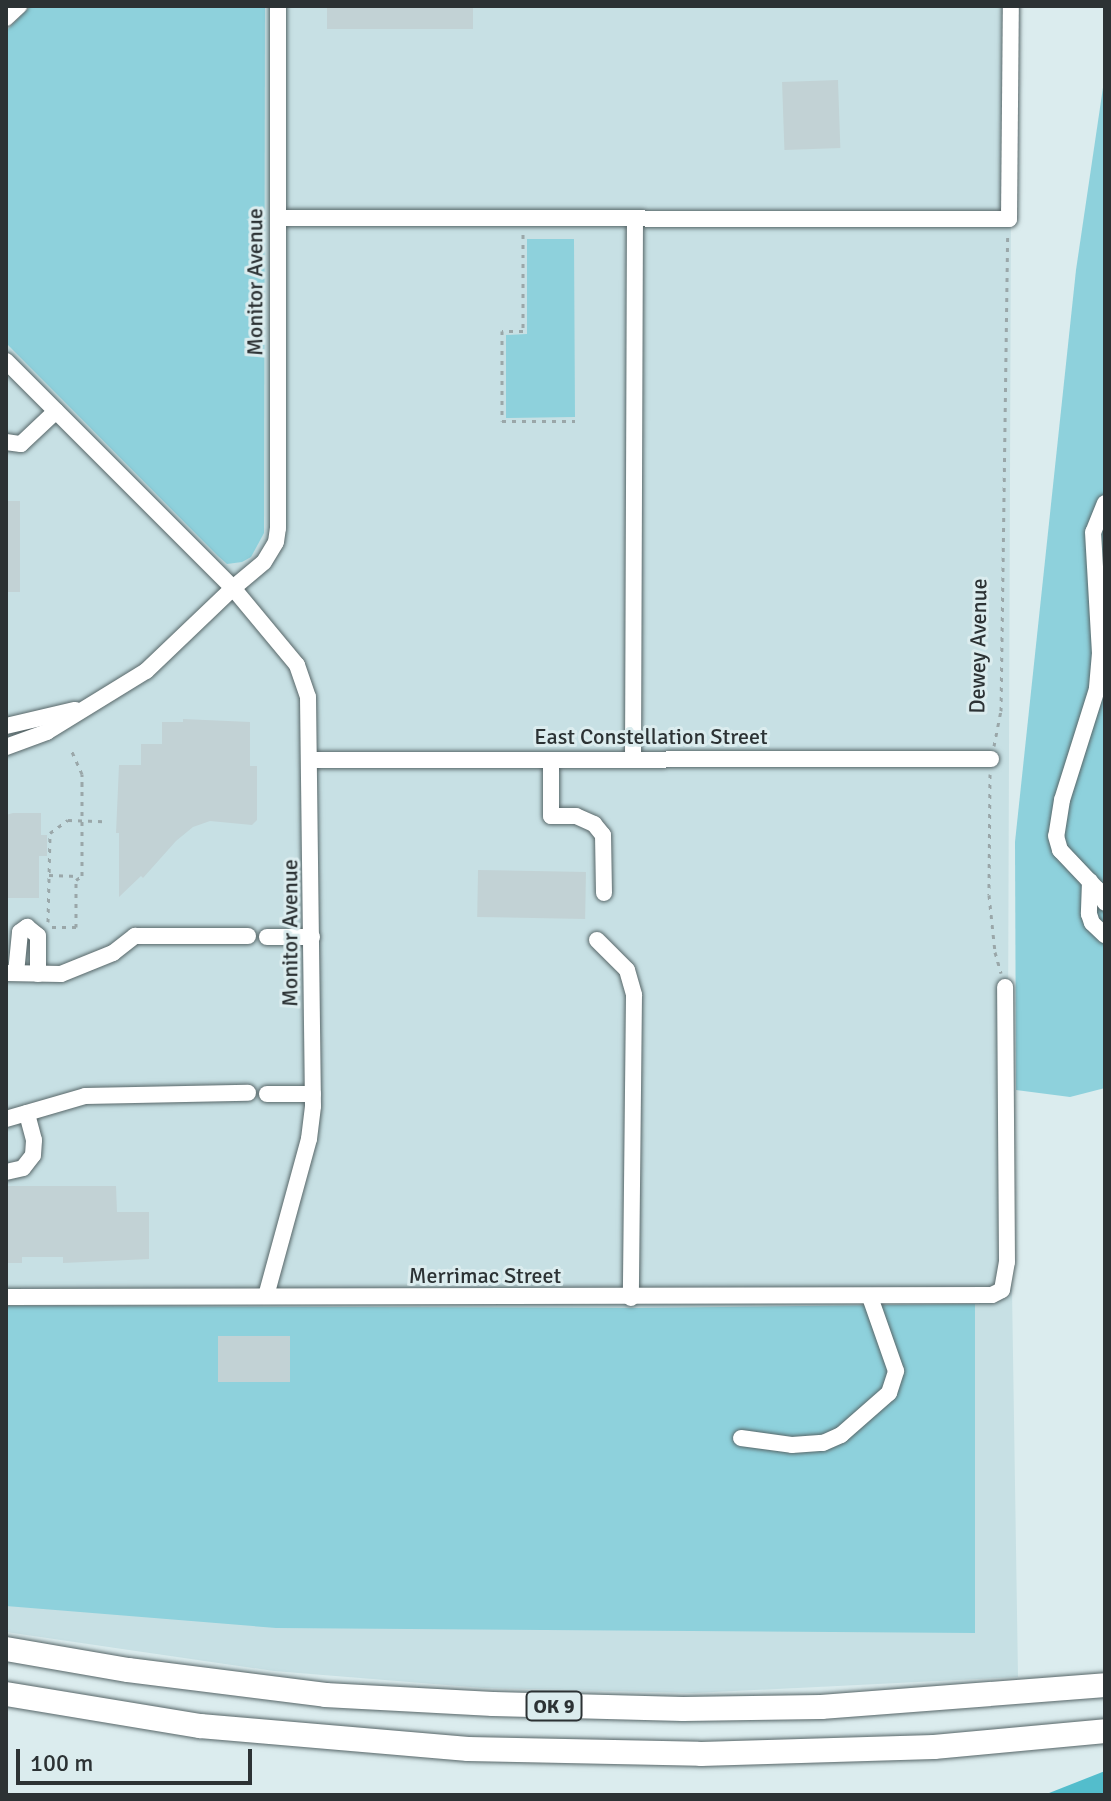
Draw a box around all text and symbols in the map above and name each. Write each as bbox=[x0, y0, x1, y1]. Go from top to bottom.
street label: Monitor Avenue bbox=[242, 208, 268, 356]
street label: Dewey Avenue bbox=[964, 578, 992, 714]
street label: East Constellation Street bbox=[534, 724, 768, 750]
street label: Monitor Avenue bbox=[277, 859, 303, 1007]
street label: Merrimac Street bbox=[409, 1263, 561, 1289]
road number: OK 9 bbox=[524, 1690, 584, 1722]
scale bar bbox=[20, 1733, 256, 1783]
text: 100 m bbox=[30, 1748, 93, 1778]

